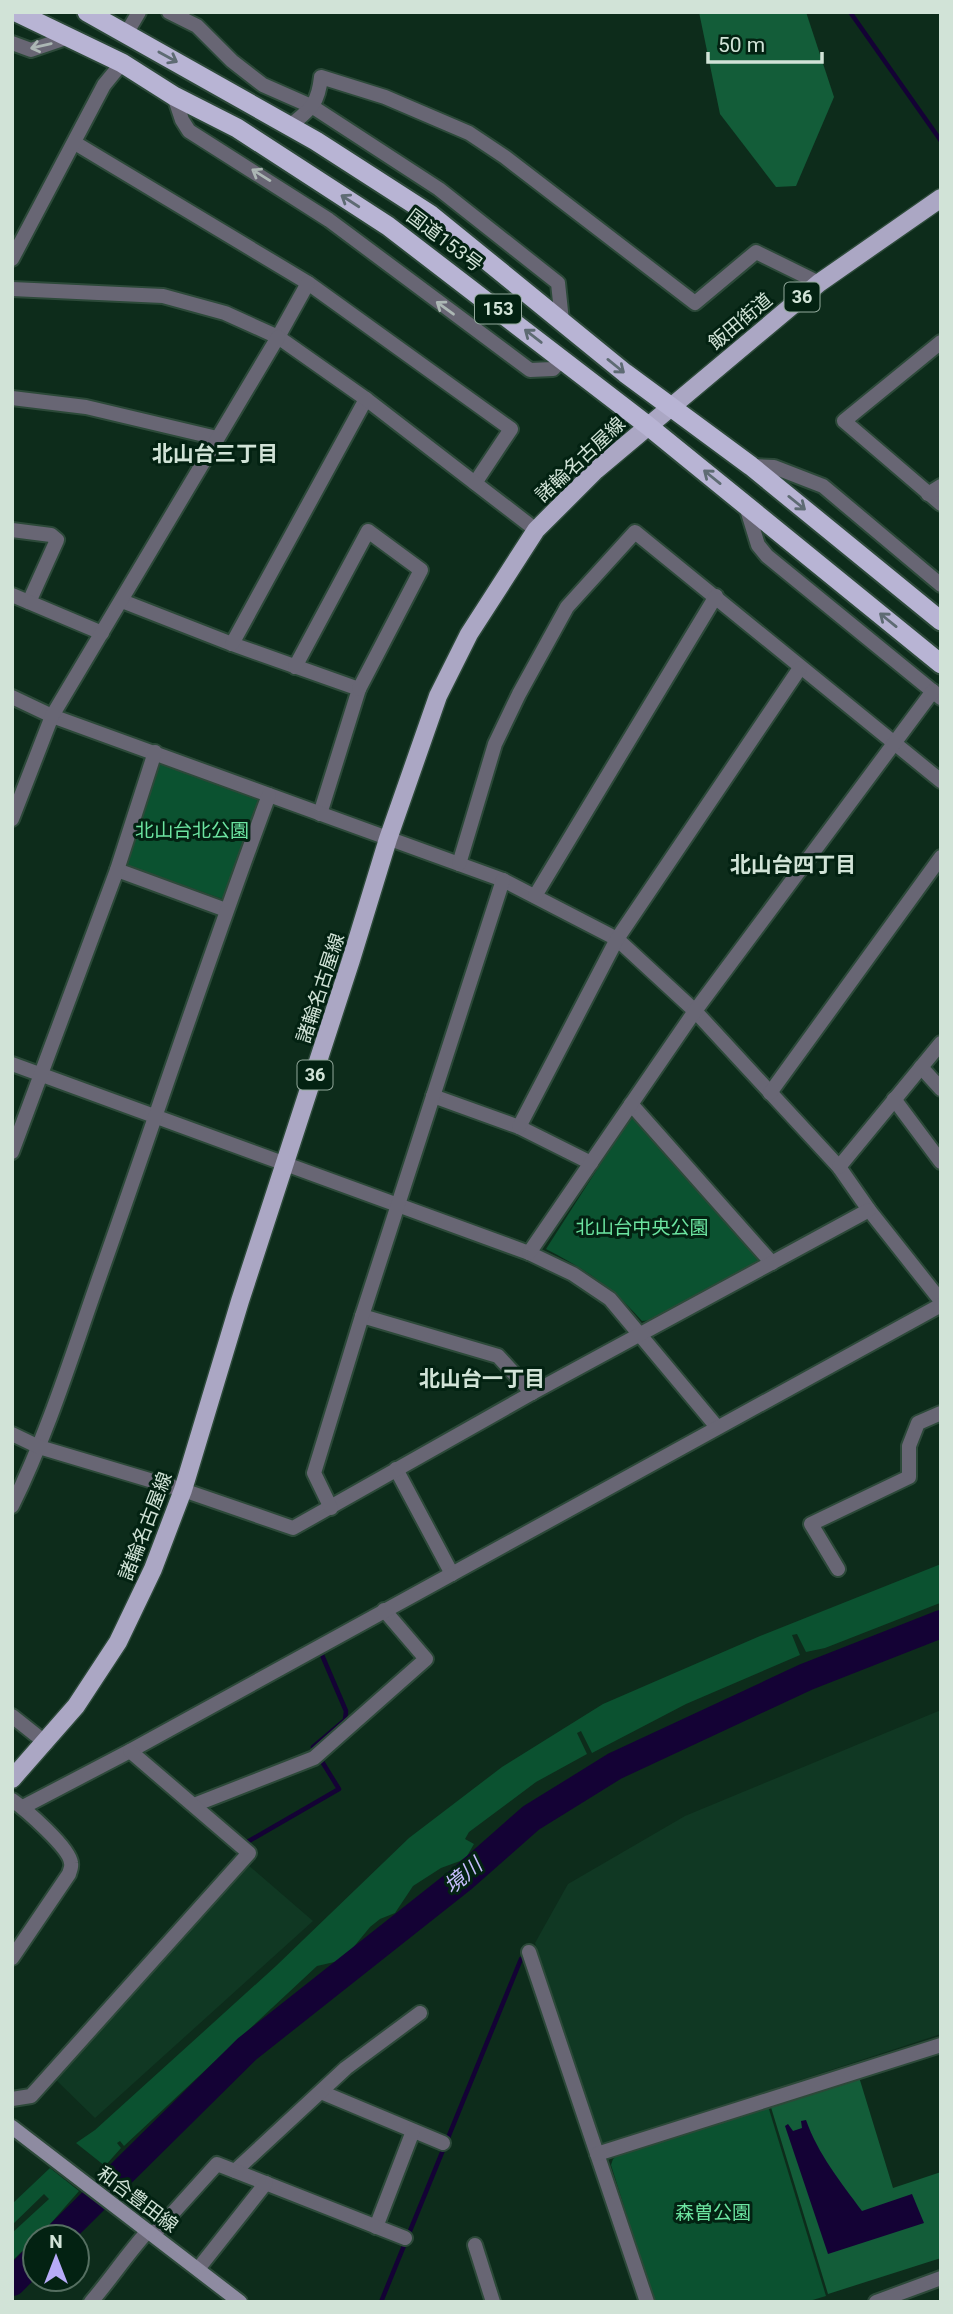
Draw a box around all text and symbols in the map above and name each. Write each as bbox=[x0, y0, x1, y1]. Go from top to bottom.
scale bar bbox=[708, 21, 822, 65]
text: 50 m bbox=[718, 33, 765, 57]
one-way arrow bbox=[30, 40, 52, 53]
one-way arrow bbox=[157, 50, 177, 64]
one-way arrow bbox=[251, 168, 271, 182]
one-way arrow bbox=[341, 194, 360, 208]
street label: 国道153号 bbox=[402, 204, 487, 276]
road number: 36 bbox=[784, 282, 820, 312]
street label: 飯田街道 bbox=[704, 288, 777, 355]
road number: 153 bbox=[475, 295, 521, 324]
one-way arrow bbox=[436, 301, 455, 315]
one-way arrow bbox=[524, 329, 543, 343]
one-way arrow bbox=[607, 358, 625, 373]
street label: 諸輪名古屋線 bbox=[531, 412, 630, 507]
district label: 北山台三丁目 bbox=[152, 442, 278, 466]
one-way arrow bbox=[703, 469, 721, 484]
one-way arrow bbox=[788, 496, 806, 511]
one-way arrow bbox=[879, 613, 897, 628]
park label: 北山台北公園 bbox=[135, 819, 249, 842]
district label: 北山台四丁目 bbox=[730, 853, 856, 877]
street label: 諸輪名古屋線 bbox=[292, 930, 349, 1046]
road number: 36 bbox=[298, 1060, 332, 1090]
park label: 北山台中央公園 bbox=[575, 1216, 709, 1239]
district label: 北山台一丁目 bbox=[419, 1367, 545, 1391]
street label: 諸輪名古屋線 bbox=[114, 1469, 177, 1584]
water label: 境川 bbox=[439, 1852, 488, 1899]
street label: 和合豊田線 bbox=[93, 2162, 183, 2237]
park label: 森曽公園 bbox=[675, 2201, 751, 2224]
north arrow bbox=[21, 2223, 91, 2293]
text: N bbox=[49, 2230, 63, 2253]

